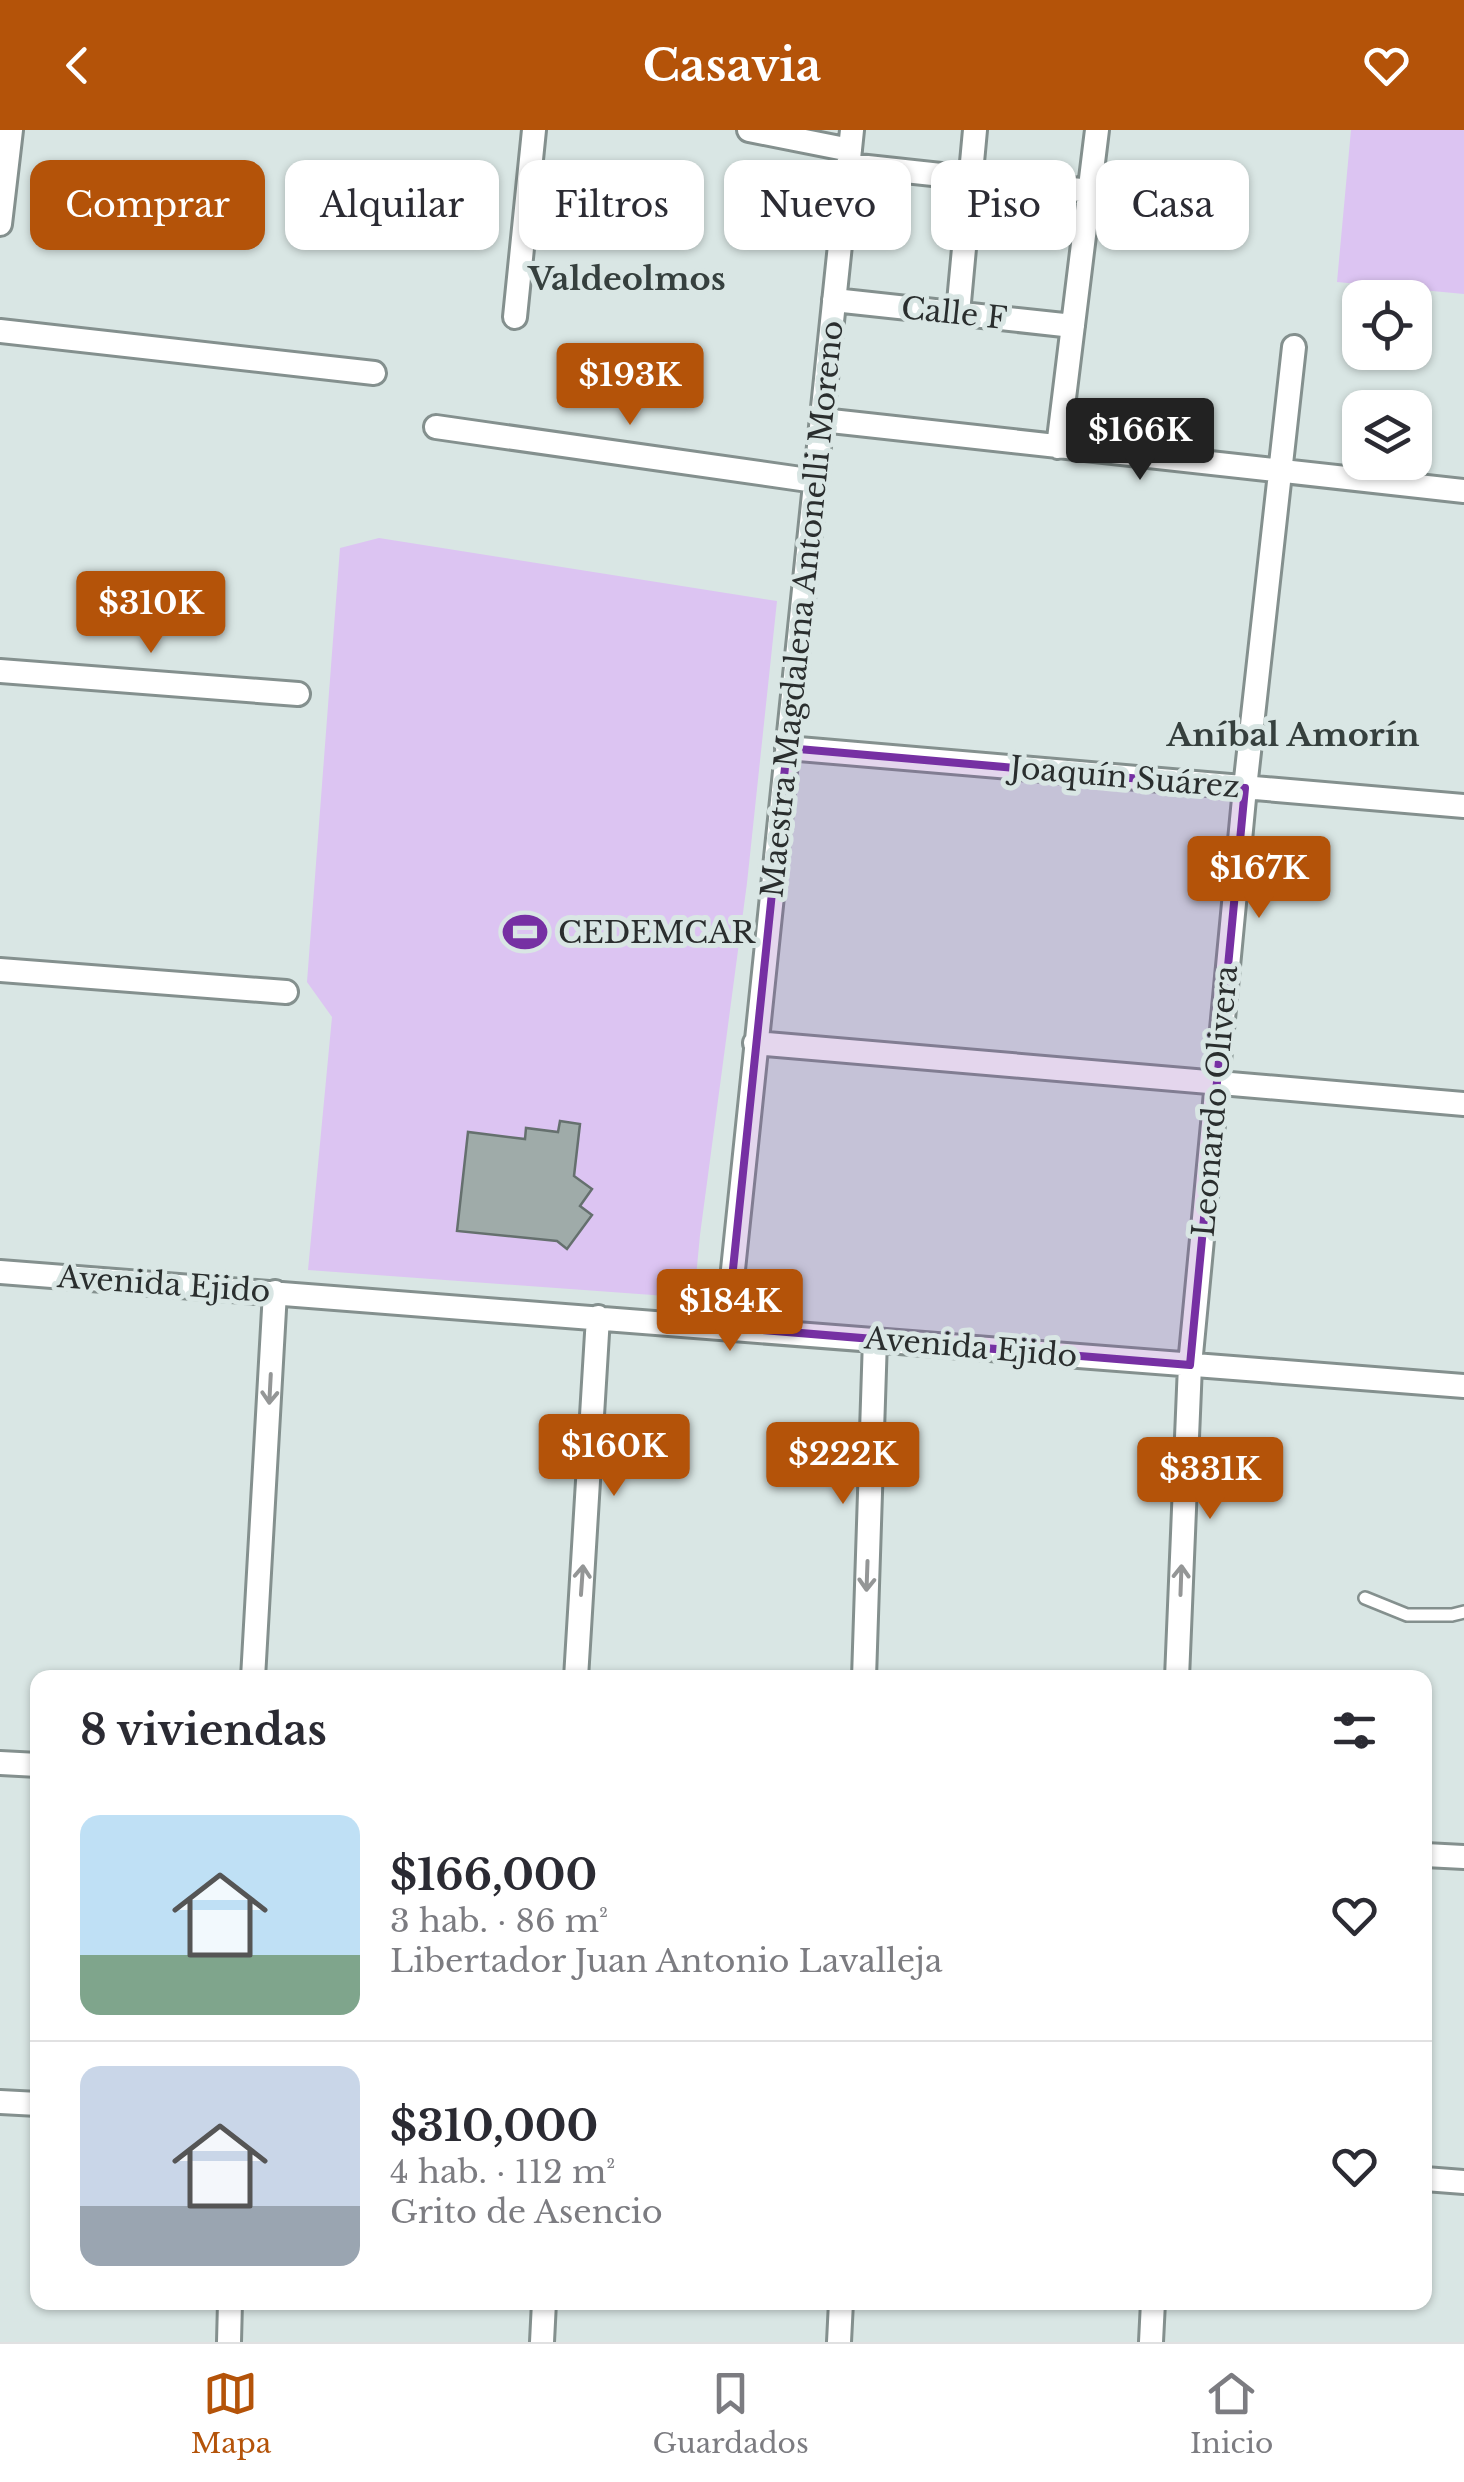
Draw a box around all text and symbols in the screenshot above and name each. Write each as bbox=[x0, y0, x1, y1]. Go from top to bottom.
text: Casavia bbox=[643, 37, 821, 93]
icon: back bbox=[50, 38, 105, 93]
icon: heart bbox=[1359, 38, 1414, 93]
chip: Comprar bbox=[30, 160, 265, 250]
chip: Alquilar bbox=[285, 160, 499, 250]
chip: Filtros bbox=[519, 160, 704, 250]
chip: Nuevo bbox=[724, 160, 911, 250]
chip: Piso bbox=[931, 160, 1076, 250]
chip: Casa bbox=[1096, 160, 1249, 250]
district label: Valdeolmos bbox=[527, 259, 726, 299]
map controls bbox=[1342, 280, 1432, 480]
button: locate bbox=[1342, 280, 1432, 370]
street label: Calle F bbox=[899, 289, 1009, 337]
street label: Maestra Magdalena Antonelli Moreno bbox=[753, 319, 851, 899]
pin: $193K bbox=[560, 343, 700, 428]
text: $193K bbox=[579, 355, 681, 395]
button: layers bbox=[1342, 390, 1432, 480]
pin: $166K bbox=[1070, 398, 1210, 483]
text: $166K bbox=[1088, 410, 1192, 450]
pin: $310K bbox=[81, 571, 221, 656]
text: $310K bbox=[98, 583, 204, 623]
district label: Aníbal Amorín bbox=[1165, 715, 1420, 755]
street label: Joaquín Suárez bbox=[1005, 748, 1241, 805]
pin: $167K bbox=[1189, 836, 1329, 921]
text: $167K bbox=[1209, 848, 1309, 888]
sports icon: CEDEMCAR bbox=[501, 908, 549, 956]
place label: CEDEMCAR bbox=[558, 914, 756, 951]
street label: Leonardo Olivera bbox=[1185, 964, 1245, 1238]
street label: Avenida Ejido bbox=[55, 1258, 272, 1310]
pin: $184K bbox=[660, 1269, 800, 1354]
text: $184K bbox=[679, 1281, 781, 1321]
street label: Avenida Ejido bbox=[862, 1319, 1079, 1375]
one-way arrow bbox=[260, 1373, 279, 1405]
pin: $160K bbox=[544, 1414, 684, 1499]
pin: $222K bbox=[773, 1422, 913, 1507]
text: $160K bbox=[561, 1426, 667, 1466]
text: $222K bbox=[788, 1434, 898, 1474]
pin: $331K bbox=[1140, 1437, 1280, 1522]
text: $331K bbox=[1159, 1449, 1261, 1489]
one-way arrow bbox=[857, 1560, 876, 1592]
one-way arrow bbox=[573, 1565, 592, 1597]
one-way arrow bbox=[1172, 1565, 1191, 1597]
icon: filters bbox=[1327, 1703, 1382, 1758]
text: 8 viviendas bbox=[80, 1704, 327, 1756]
text: $166,000 bbox=[390, 1849, 597, 1901]
icon: home bbox=[160, 1855, 280, 1975]
icon: heart bbox=[1327, 1888, 1382, 1943]
text: 3 hab. · 86 m² bbox=[390, 1901, 608, 1941]
text: Libertador Juan Antonio Lavalleja bbox=[390, 1941, 942, 1981]
text: $310,000 bbox=[390, 2100, 598, 2152]
icon: home bbox=[160, 2106, 280, 2226]
icon: heart bbox=[1327, 2139, 1382, 2194]
text: 4 hab. · 112 m² bbox=[390, 2152, 615, 2192]
text: Grito de Asencio bbox=[390, 2192, 663, 2232]
tab: Mapa bbox=[191, 2366, 271, 2461]
tab: Guardados bbox=[653, 2366, 809, 2461]
tab: Inicio bbox=[1190, 2366, 1273, 2461]

